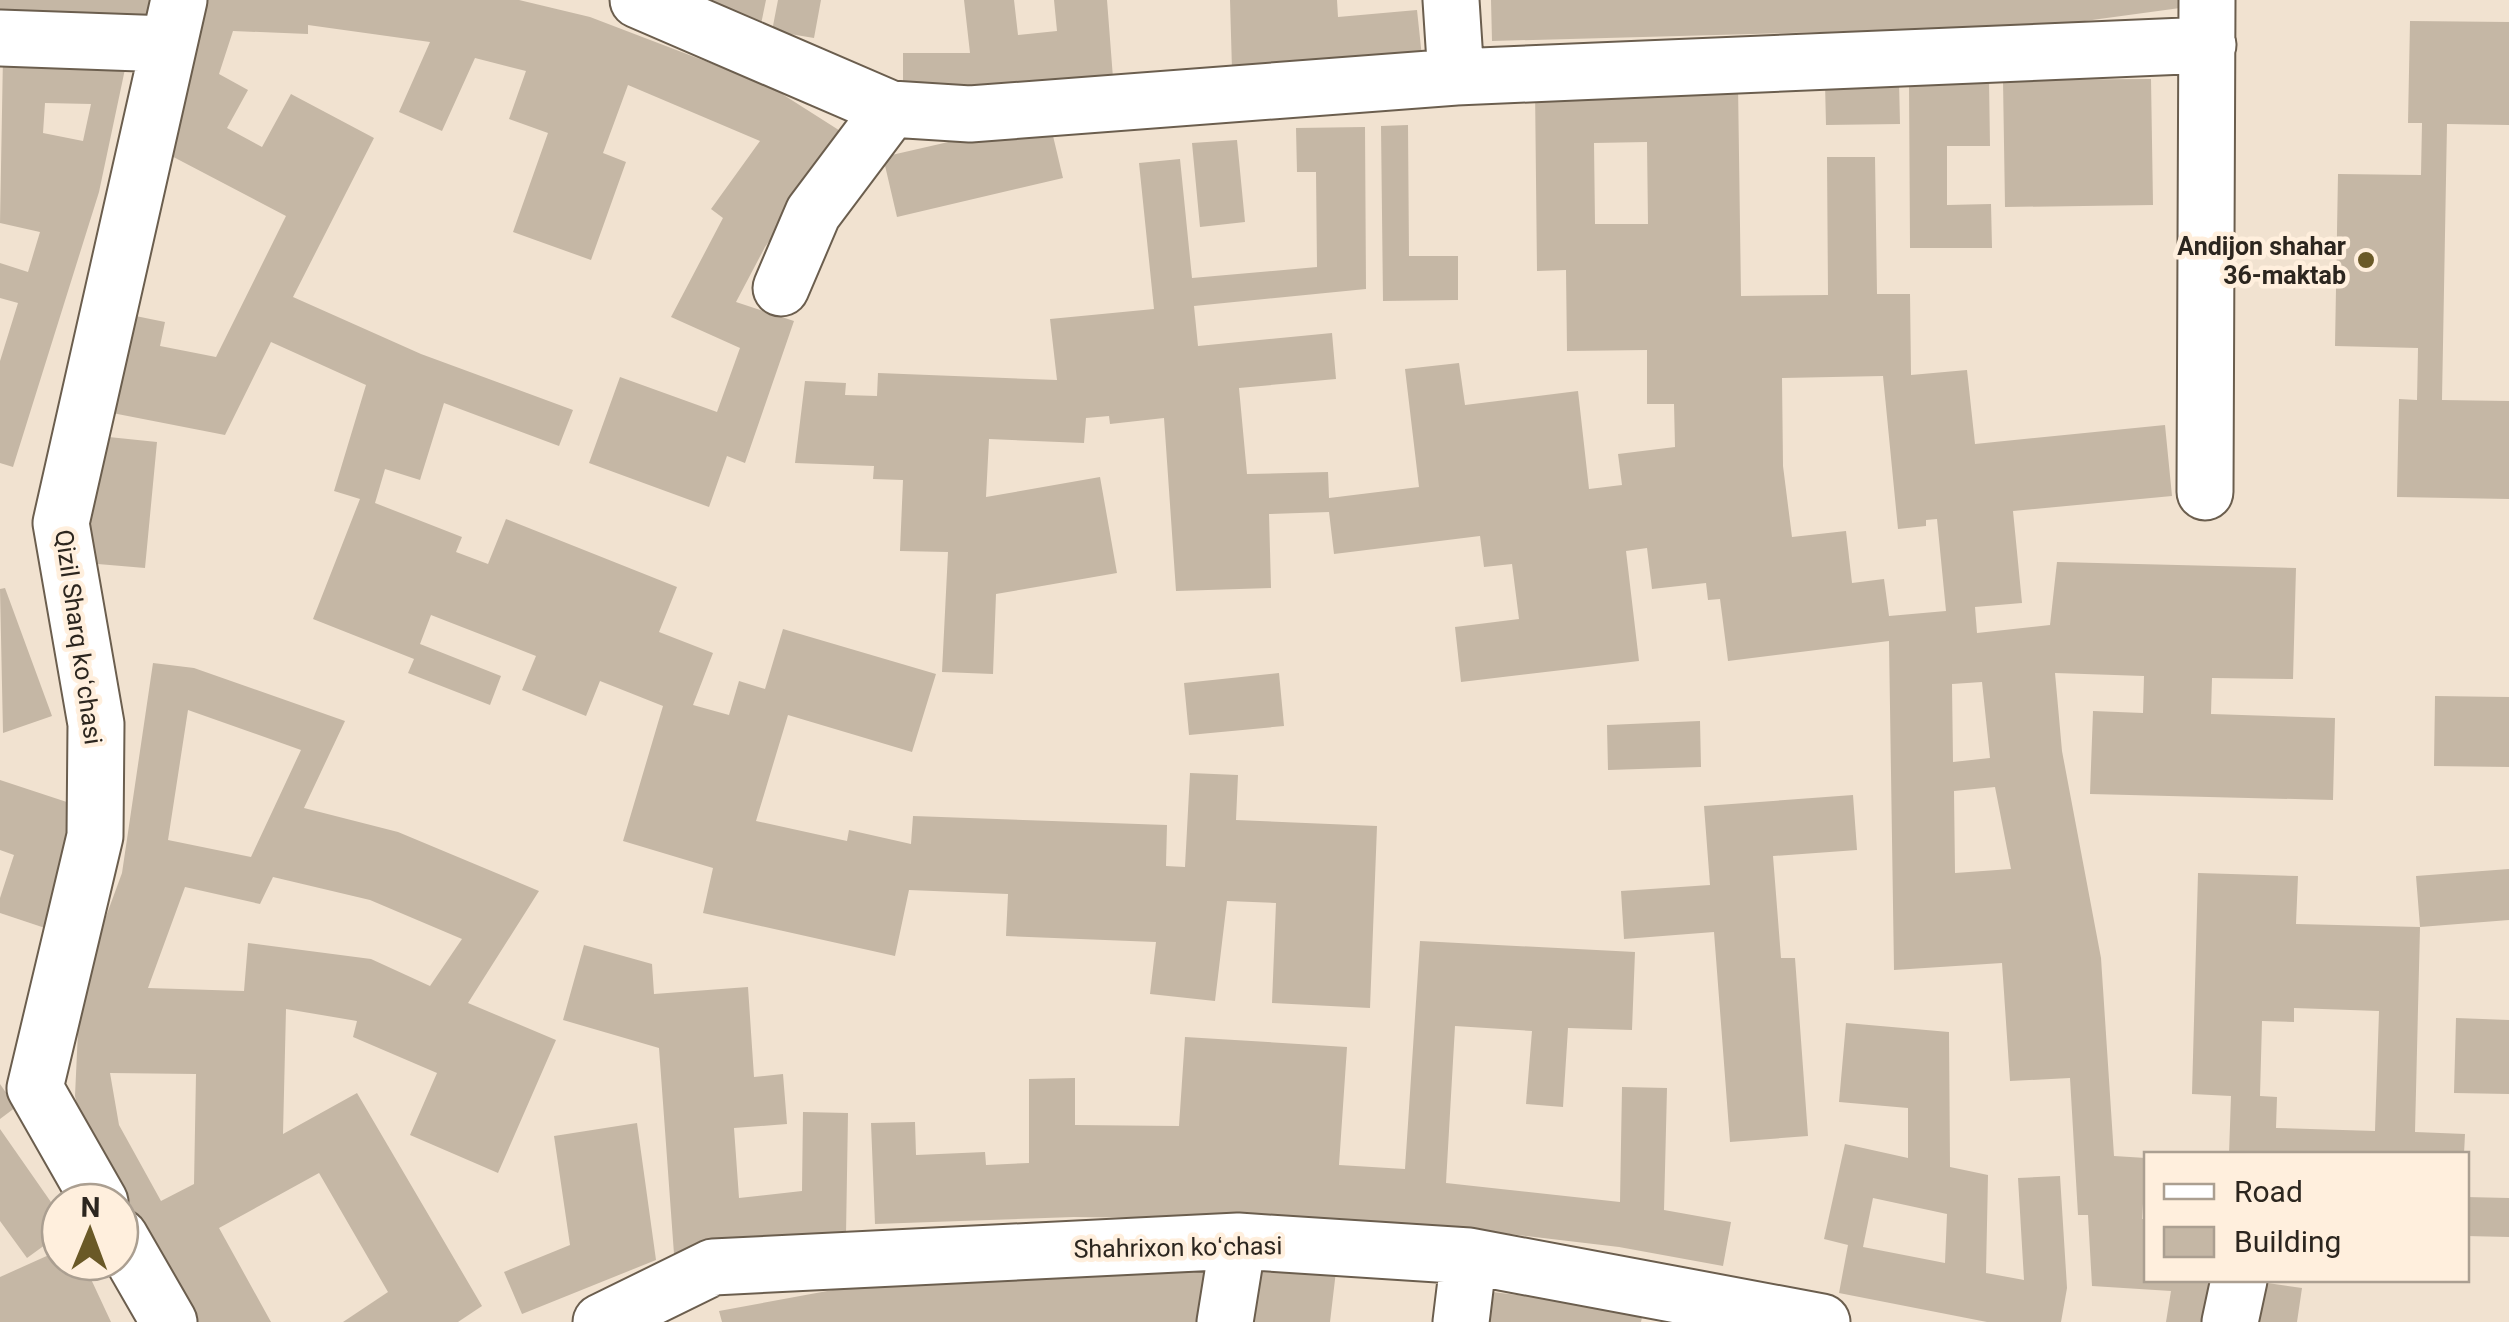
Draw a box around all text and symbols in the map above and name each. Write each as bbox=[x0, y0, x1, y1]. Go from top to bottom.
place label: Andijon shahar 36-maktab bbox=[2177, 232, 2346, 290]
marker: Andijon shahar 36-maktab bbox=[2355, 249, 2377, 271]
street label: Qizil Sharq koʻchasi bbox=[49, 528, 108, 746]
legend bbox=[2144, 1152, 2469, 1282]
text: Road bbox=[2234, 1174, 2303, 1209]
north arrow bbox=[40, 1182, 140, 1282]
text: N bbox=[80, 1191, 101, 1224]
text: Building bbox=[2234, 1224, 2341, 1259]
street label: Shahrixon koʻchasi bbox=[1073, 1231, 1283, 1264]

